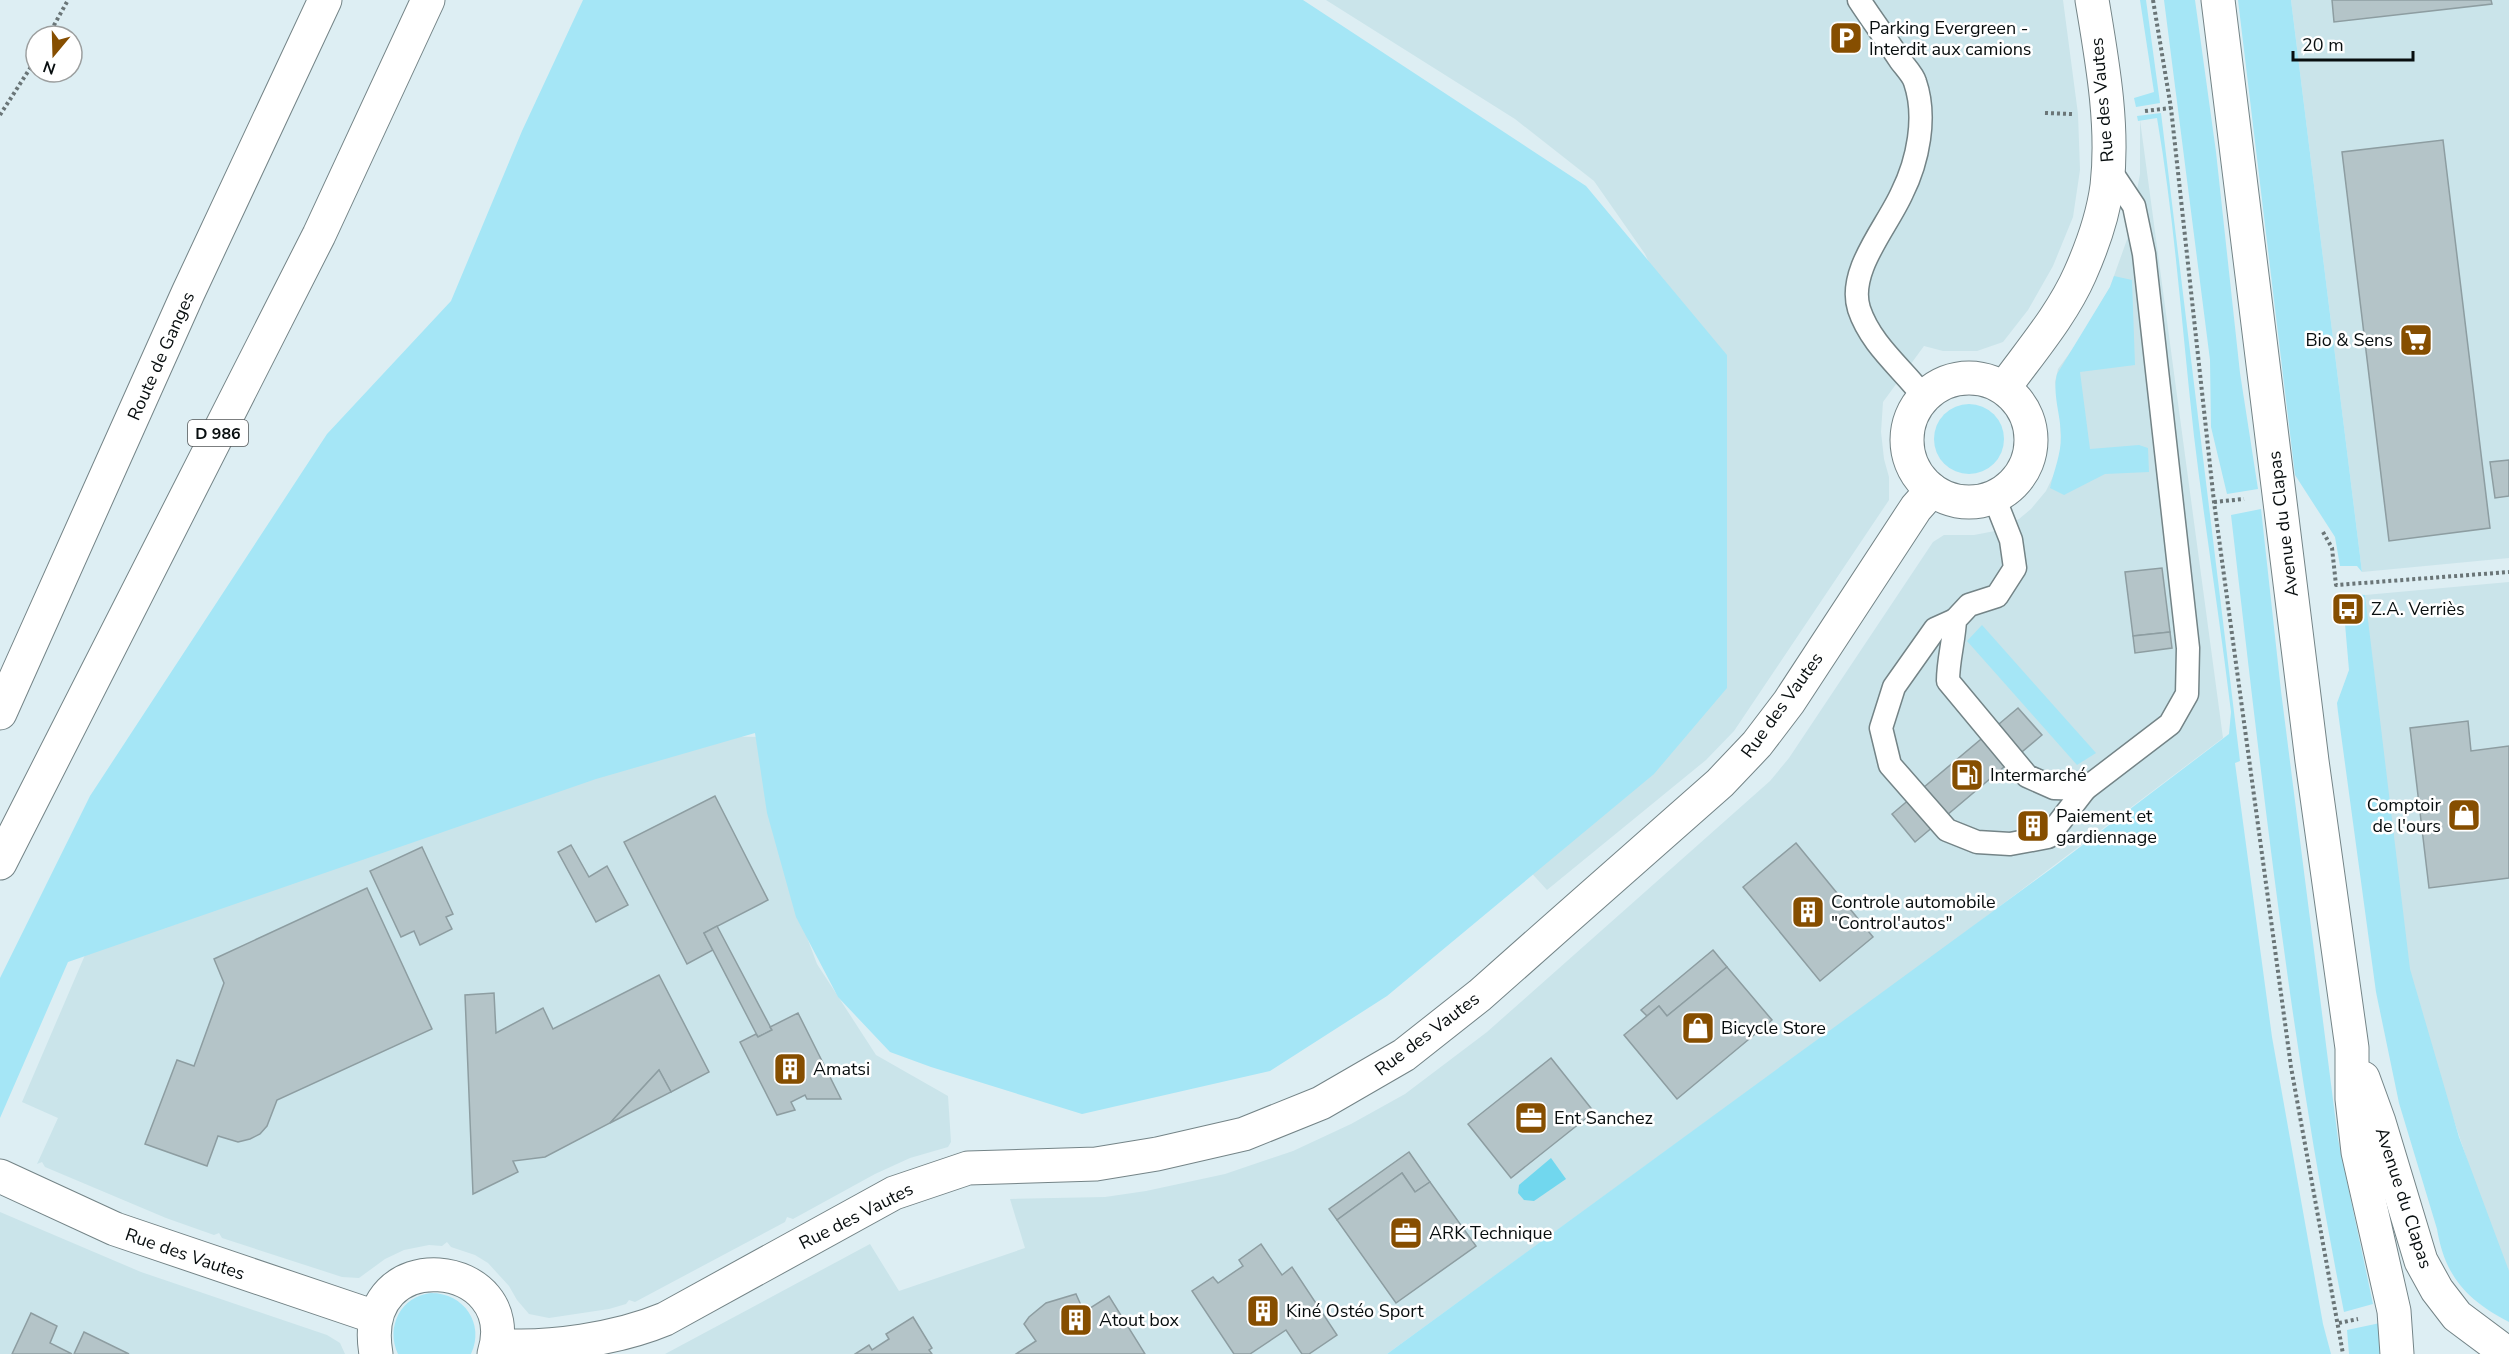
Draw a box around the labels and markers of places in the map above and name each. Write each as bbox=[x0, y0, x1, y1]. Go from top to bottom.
place label: Parking Evergreen - Interdit aux camions bbox=[1869, 16, 2032, 61]
parking icon: Parking Evergreen - Interdit aux camions bbox=[1828, 20, 1864, 56]
supermarket icon: Bio & Sens bbox=[2398, 322, 2434, 358]
place label: Bio & Sens bbox=[2305, 328, 2393, 352]
bus stop icon: Z.A. Verriès bbox=[2330, 591, 2366, 627]
place label: Z.A. Verriès bbox=[2371, 597, 2465, 621]
fuel station icon: Intermarché bbox=[1949, 757, 1985, 793]
place label: Intermarché bbox=[1990, 763, 2086, 787]
place label: Comptoir de l'ours bbox=[2367, 793, 2442, 838]
shop icon: Comptoir de l'ours bbox=[2446, 797, 2482, 833]
place label: Paiement et gardiennage bbox=[2056, 804, 2157, 849]
building icon: Paiement et gardiennage bbox=[2015, 808, 2051, 844]
place label: Controle automobile "Control'autos" bbox=[1831, 890, 1996, 935]
building icon: Controle automobile "Control'autos" bbox=[1790, 894, 1826, 930]
shop icon: Bicycle Store bbox=[1680, 1010, 1716, 1046]
place label: Bicycle Store bbox=[1721, 1016, 1826, 1040]
building icon: Amatsi bbox=[772, 1051, 808, 1087]
place label: Amatsi bbox=[813, 1057, 870, 1081]
office icon: Ent Sanchez bbox=[1513, 1100, 1549, 1136]
place label: Ent Sanchez bbox=[1554, 1106, 1653, 1130]
office icon: ARK Technique bbox=[1388, 1215, 1424, 1251]
place label: ARK Technique bbox=[1429, 1221, 1552, 1245]
building icon: Kiné Ostéo Sport bbox=[1245, 1293, 1281, 1329]
place label: Kiné Ostéo Sport bbox=[1286, 1299, 1424, 1323]
building icon: Atout box bbox=[1058, 1302, 1094, 1338]
place label: Atout box bbox=[1099, 1308, 1179, 1332]

